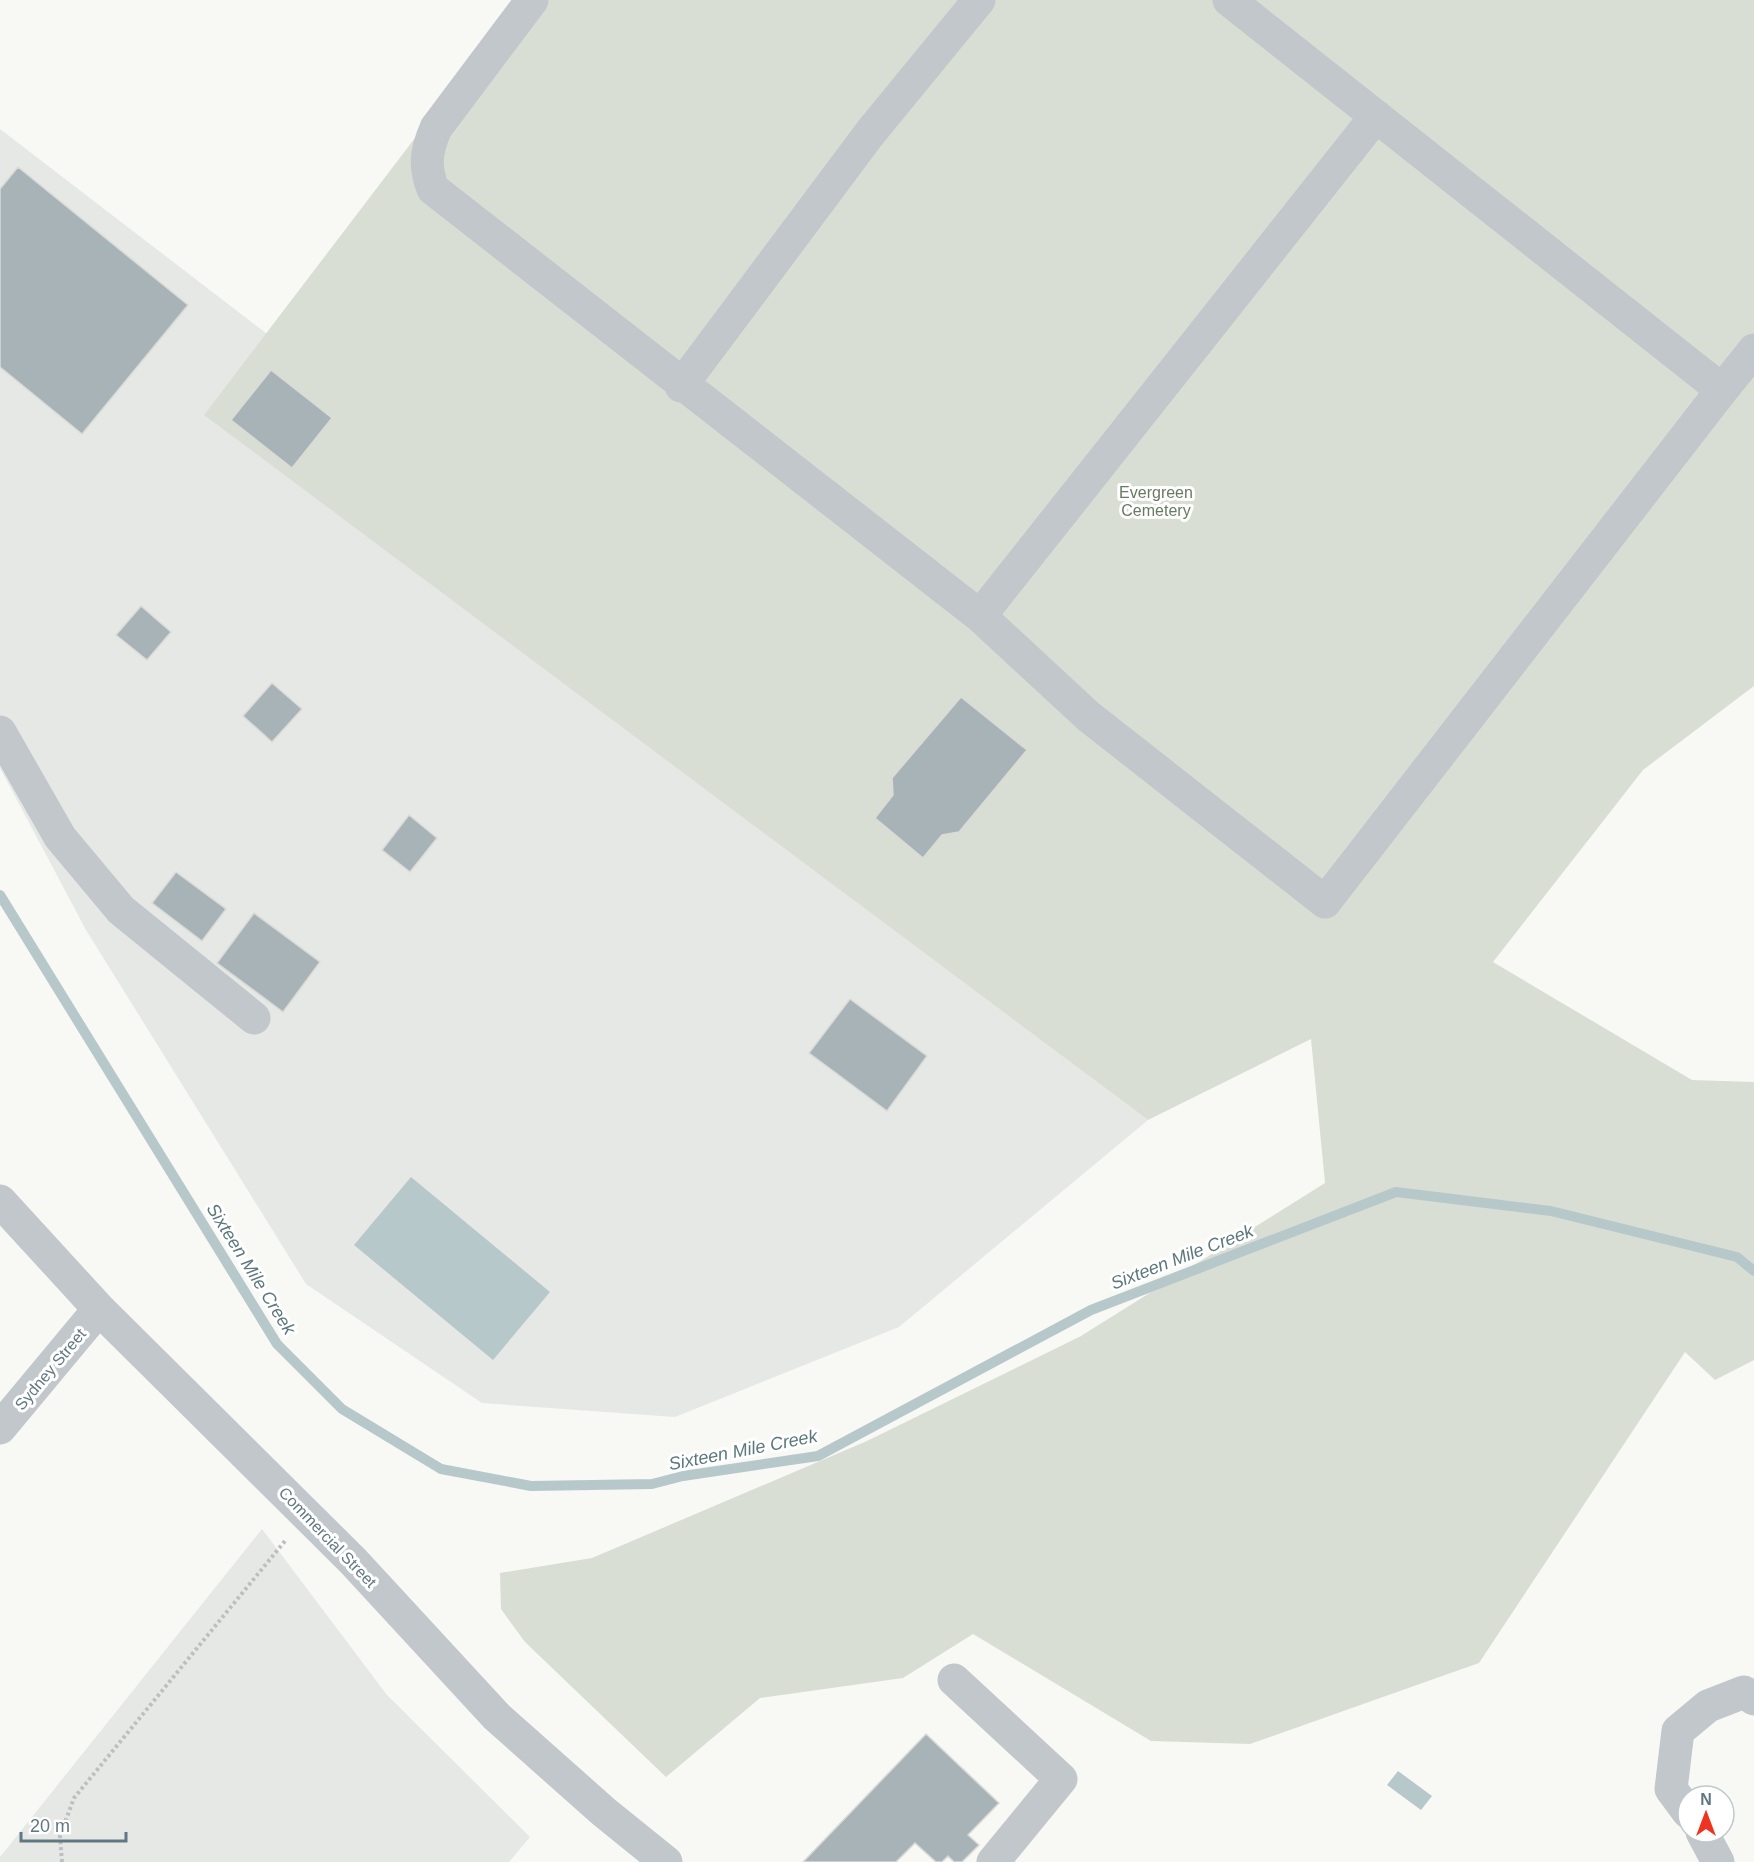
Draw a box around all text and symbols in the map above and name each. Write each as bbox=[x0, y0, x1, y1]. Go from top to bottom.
park label: Evergreen Cemetery bbox=[1119, 484, 1193, 519]
water label: Sixteen Mile Creek bbox=[202, 1200, 300, 1339]
water label: Sixteen Mile Creek bbox=[1108, 1220, 1257, 1293]
street label: Sydney Street bbox=[12, 1325, 90, 1413]
water label: Sixteen Mile Creek bbox=[667, 1426, 820, 1474]
street label: Commercial Street bbox=[276, 1484, 380, 1591]
north arrow bbox=[1676, 1784, 1736, 1844]
text: N bbox=[1700, 1791, 1712, 1808]
scale bar bbox=[21, 1805, 126, 1843]
text: 20 m bbox=[30, 1816, 70, 1836]

